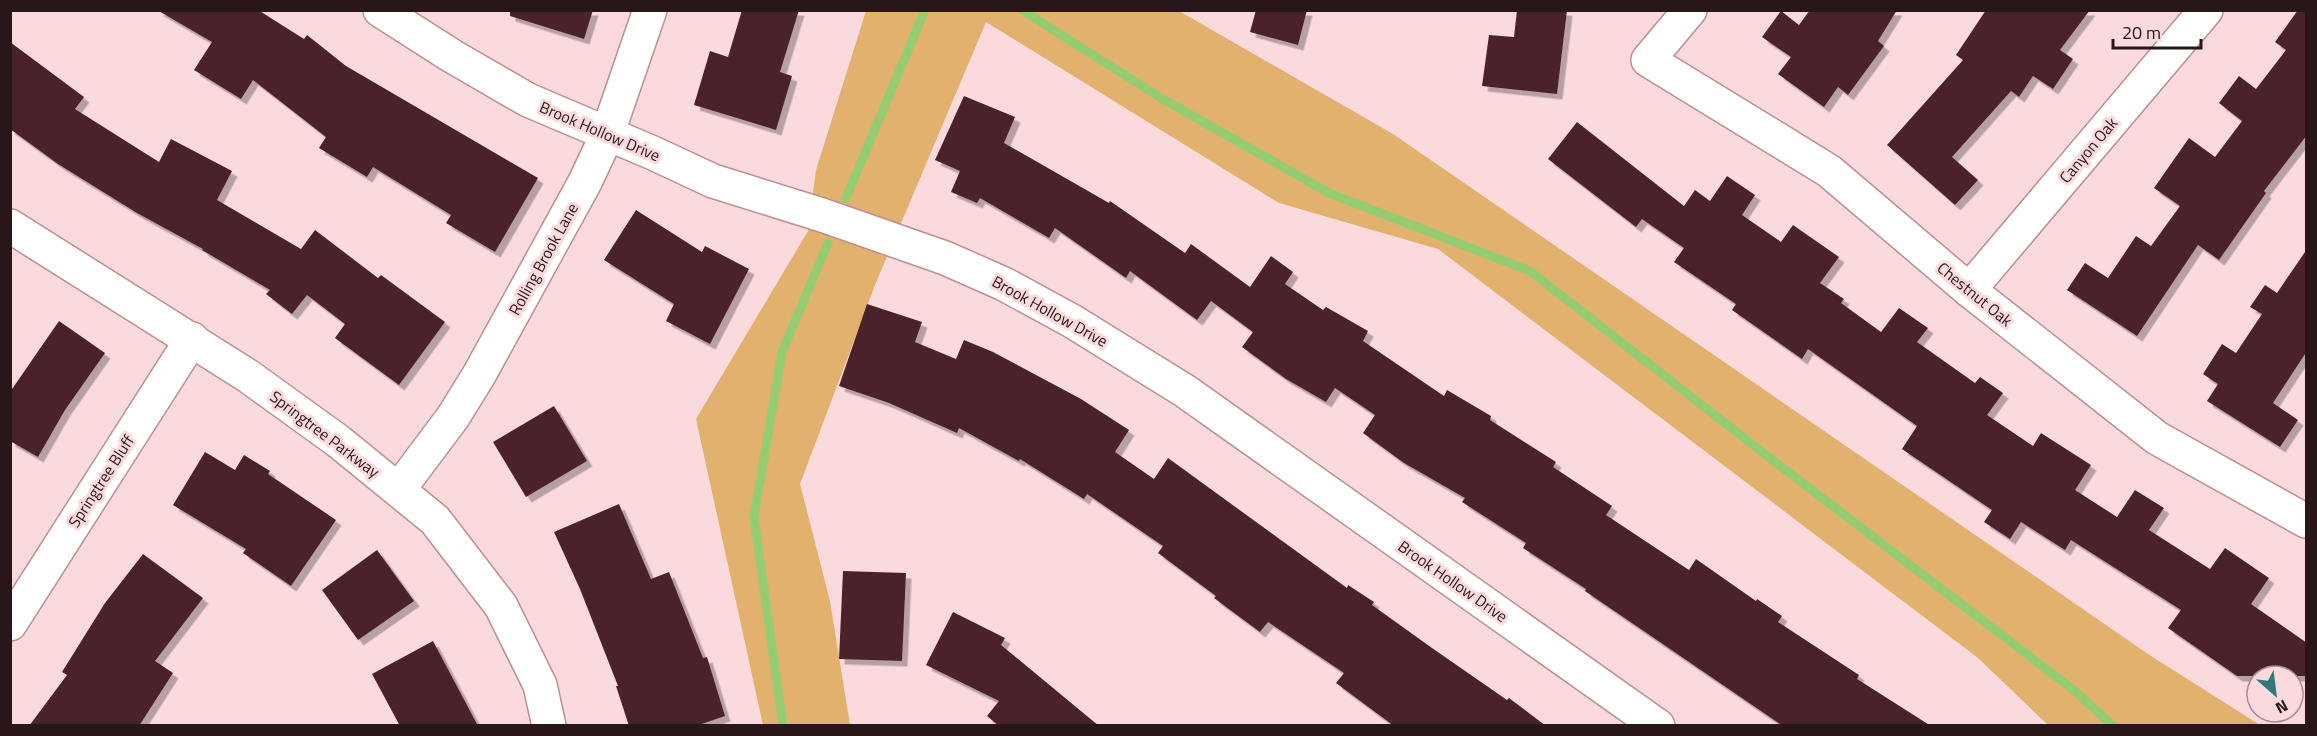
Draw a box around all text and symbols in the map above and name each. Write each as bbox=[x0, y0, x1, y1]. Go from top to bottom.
scale bar bbox=[2113, 12, 2202, 50]
text: 20 m bbox=[2122, 19, 2161, 46]
street label: Brook Hollow Drive bbox=[536, 95, 664, 167]
street label: Canyon Oak bbox=[2053, 112, 2123, 188]
street label: Rolling Brook Lane bbox=[502, 198, 584, 320]
street label: Chestnut Oak bbox=[1932, 256, 2018, 332]
street label: Brook Hollow Drive bbox=[988, 269, 1112, 353]
street label: Springtree Parkway bbox=[265, 385, 385, 483]
street label: Springtree Bluff bbox=[62, 429, 140, 532]
street label: Brook Hollow Drive bbox=[1393, 534, 1513, 628]
north arrow bbox=[2245, 664, 2305, 724]
text: N bbox=[2272, 694, 2293, 720]

